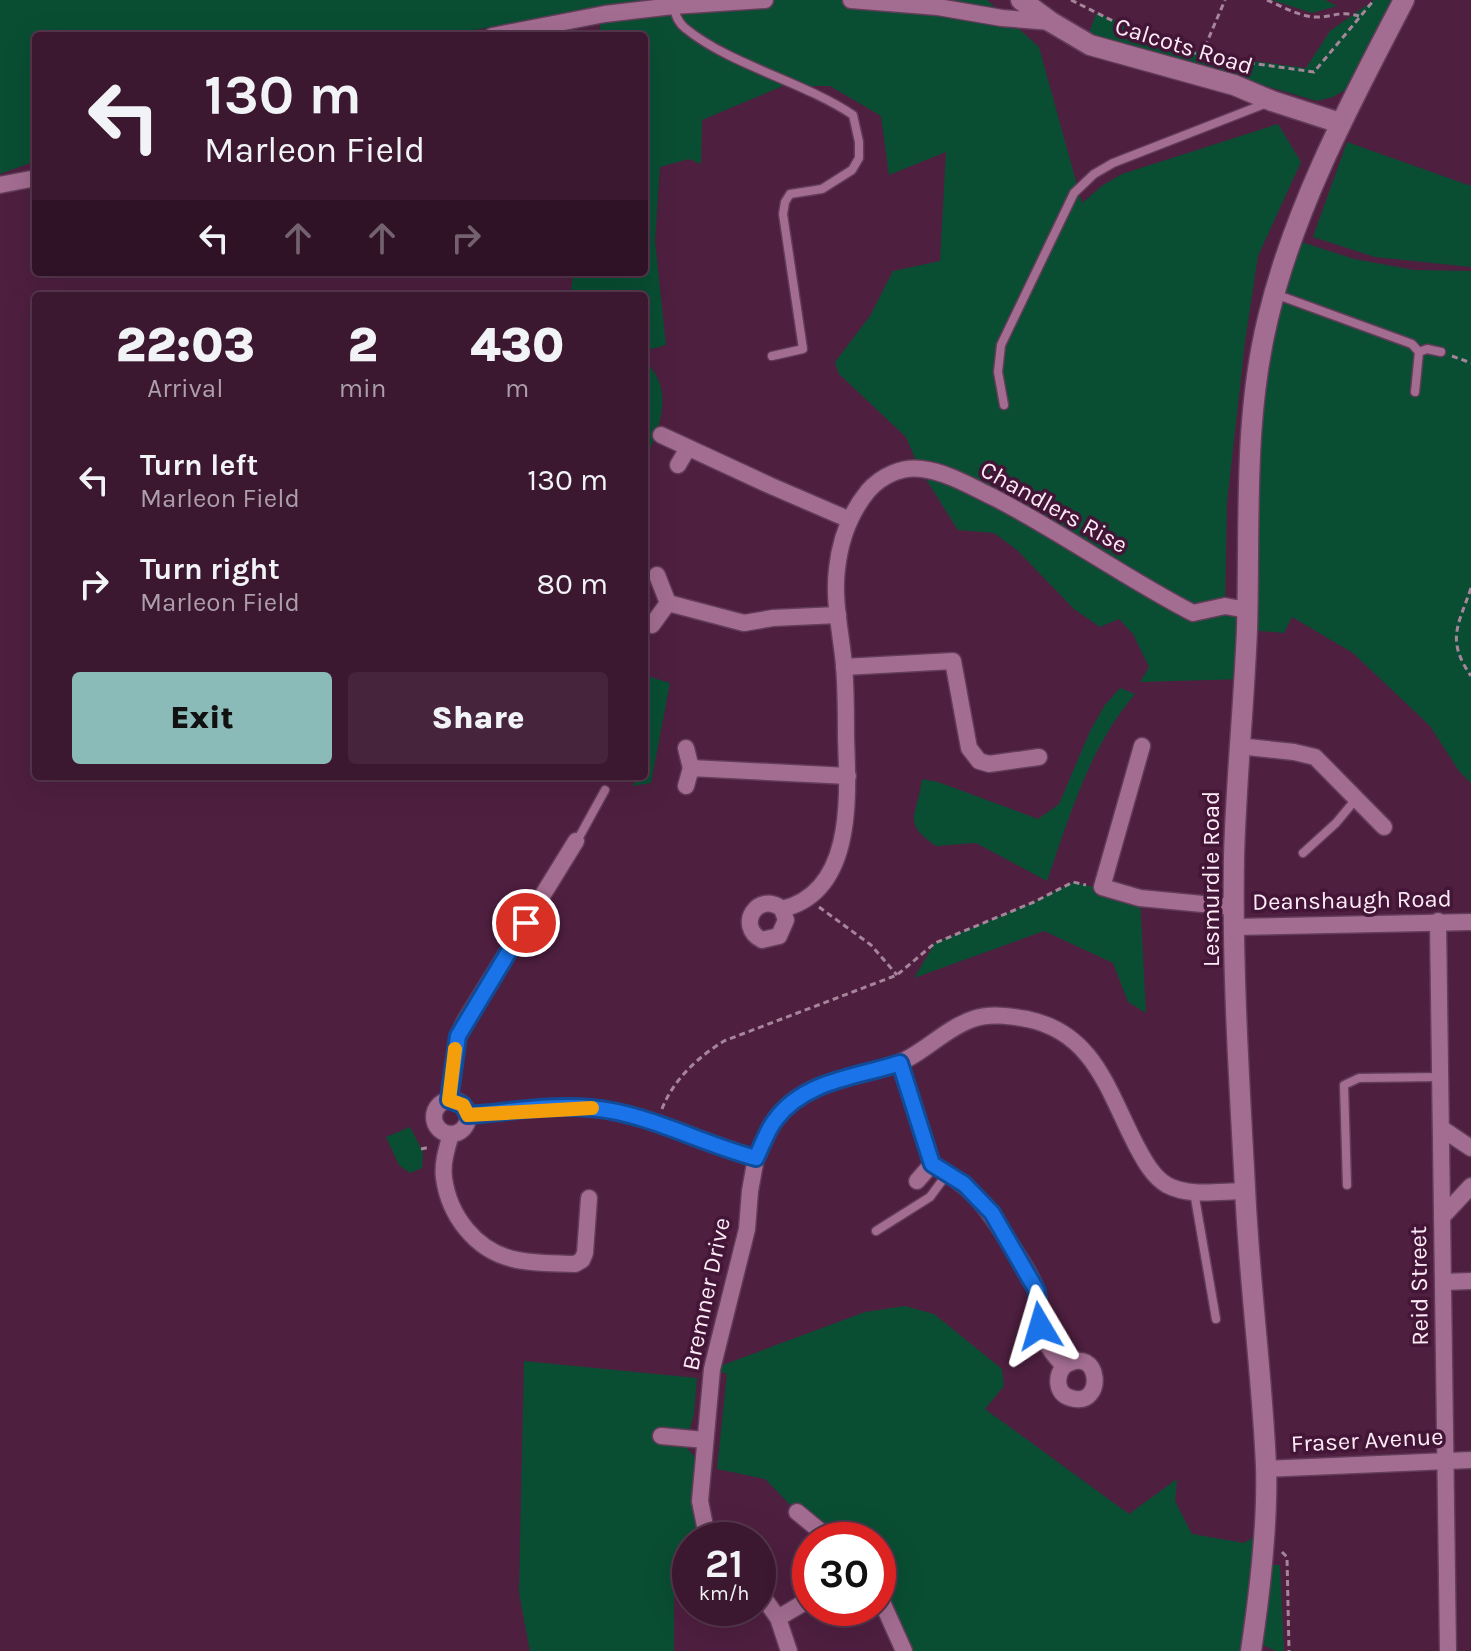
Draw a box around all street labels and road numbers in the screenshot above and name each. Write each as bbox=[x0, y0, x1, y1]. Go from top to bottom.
street label: Calcots Road bbox=[1112, 12, 1256, 80]
street label: Chandlers Rise bbox=[976, 455, 1132, 559]
street label: Lesmurdie Road bbox=[1197, 791, 1225, 967]
street label: Deanshaugh Road bbox=[1252, 884, 1452, 916]
street label: Bremner Drive bbox=[676, 1215, 736, 1373]
street label: Reid Street bbox=[1404, 1226, 1434, 1346]
street label: Fraser Avenue bbox=[1290, 1422, 1444, 1458]

